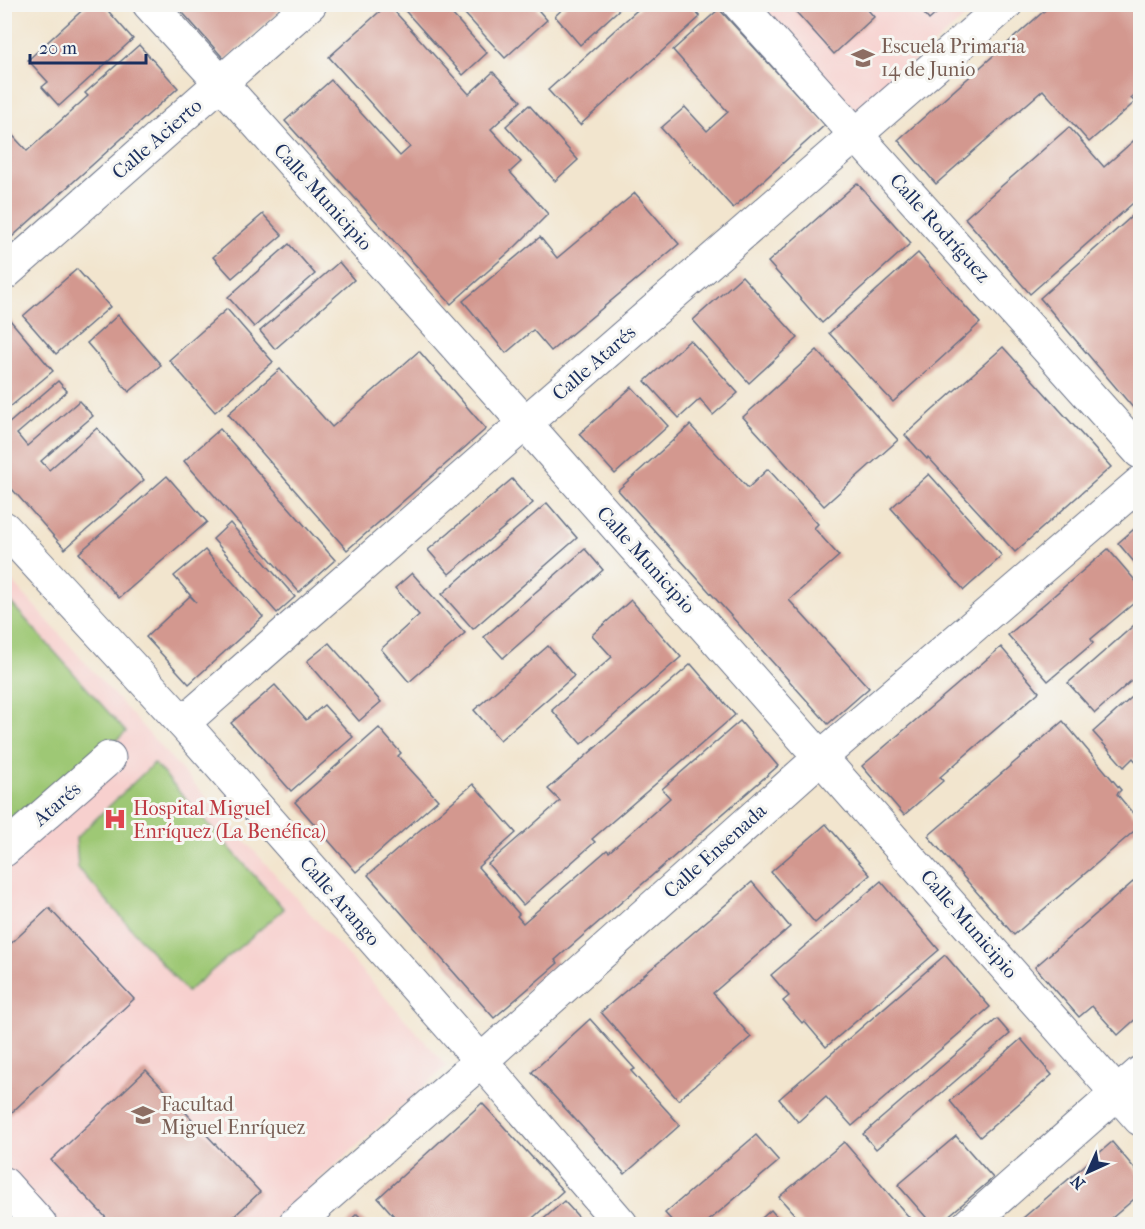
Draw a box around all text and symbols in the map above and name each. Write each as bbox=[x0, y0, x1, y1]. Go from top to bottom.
scale bar bbox=[30, 27, 146, 65]
place label: Escuela Primaria 14 de Junio bbox=[881, 35, 1026, 81]
text: 20 m bbox=[39, 38, 77, 59]
school or university icon: Escuela Primaria 14 de Junio bbox=[850, 45, 876, 71]
street label: Calle Acierto bbox=[108, 94, 206, 184]
street label: Calle Municipio bbox=[269, 139, 377, 255]
street label: Calle Rodríguez bbox=[885, 169, 995, 287]
street label: Calle Atarés bbox=[548, 321, 640, 405]
street label: Calle Municipio bbox=[592, 502, 700, 618]
street label: Atarés bbox=[28, 777, 85, 831]
place label: Hospital Miguel Enríquez (La Benéfica) bbox=[133, 797, 326, 843]
street label: Calle Ensenada bbox=[659, 798, 772, 903]
hospital icon: Hospital Miguel Enríquez (La Benéfica) bbox=[102, 806, 128, 832]
street label: Calle Arango bbox=[295, 852, 385, 950]
street label: Calle Municipio bbox=[916, 865, 1022, 983]
place label: Facultad Miguel Enríquez bbox=[161, 1093, 306, 1139]
school or university icon: Facultad Miguel Enríquez bbox=[130, 1102, 156, 1128]
north arrow bbox=[1058, 1142, 1118, 1202]
text: N bbox=[1066, 1171, 1089, 1193]

